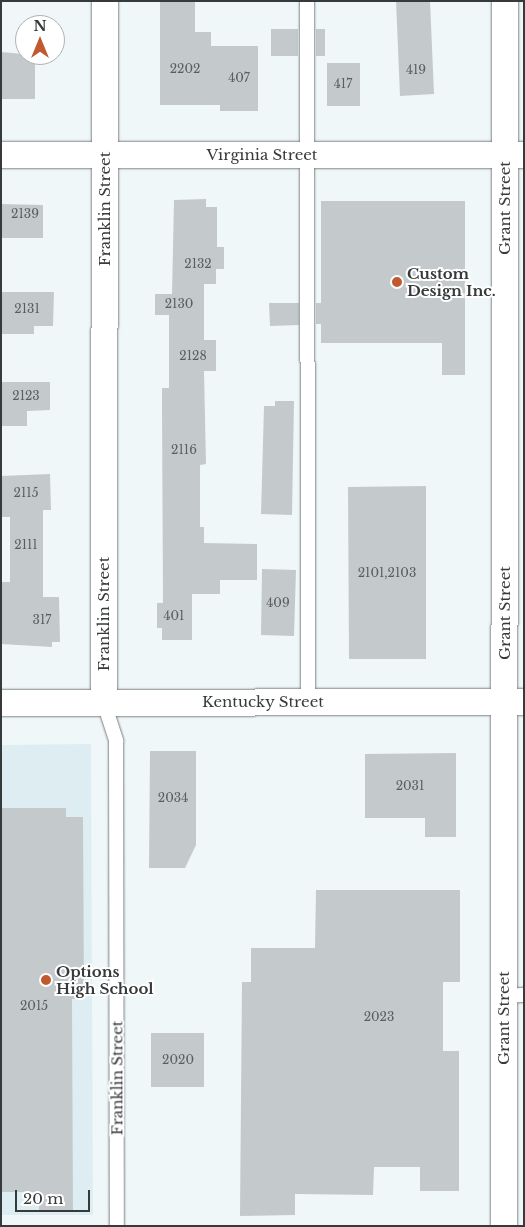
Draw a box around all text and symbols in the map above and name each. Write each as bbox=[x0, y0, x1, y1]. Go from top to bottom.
north arrow bbox=[15, 15, 65, 65]
text: N bbox=[33, 17, 47, 35]
house number: 2202 bbox=[170, 62, 200, 76]
house number: 419 bbox=[406, 63, 426, 77]
house number: 407 bbox=[228, 71, 250, 85]
house number: 417 bbox=[334, 77, 352, 91]
street label: Virginia Street bbox=[206, 146, 318, 164]
street label: Franklin Street bbox=[96, 152, 114, 266]
street label: Grant Street bbox=[496, 161, 514, 255]
house number: 2139 bbox=[11, 207, 39, 221]
house number: 2132 bbox=[184, 257, 212, 271]
place label: Custom Design Inc. bbox=[407, 264, 496, 299]
marker: Custom Design Inc. bbox=[391, 276, 403, 288]
house number: 2130 bbox=[165, 297, 193, 311]
house number: 2131 bbox=[14, 302, 40, 316]
house number: 2128 bbox=[179, 349, 207, 363]
house number: 2123 bbox=[12, 389, 40, 403]
house number: 2116 bbox=[171, 443, 197, 457]
house number: 2115 bbox=[14, 486, 38, 500]
house number: 2111 bbox=[14, 538, 38, 552]
street label: Franklin Street bbox=[95, 557, 113, 671]
house number: 2101,2103 bbox=[358, 566, 416, 580]
street label: Grant Street bbox=[496, 566, 514, 660]
house number: 409 bbox=[266, 596, 290, 610]
house number: 401 bbox=[164, 609, 184, 623]
house number: 317 bbox=[33, 613, 51, 627]
street label: Kentucky Street bbox=[202, 693, 324, 711]
house number: 2031 bbox=[396, 779, 424, 793]
house number: 2034 bbox=[158, 791, 188, 805]
place label: Options High School bbox=[56, 962, 154, 997]
street label: Grant Street bbox=[495, 971, 513, 1065]
marker: Options High School bbox=[40, 974, 52, 986]
house number: 2015 bbox=[20, 999, 48, 1013]
house number: 2023 bbox=[364, 1010, 394, 1024]
street label: Franklin Street bbox=[108, 1021, 126, 1135]
house number: 2020 bbox=[162, 1053, 194, 1067]
scale bar bbox=[18, 1180, 92, 1212]
text: 20 m bbox=[23, 1189, 63, 1208]

